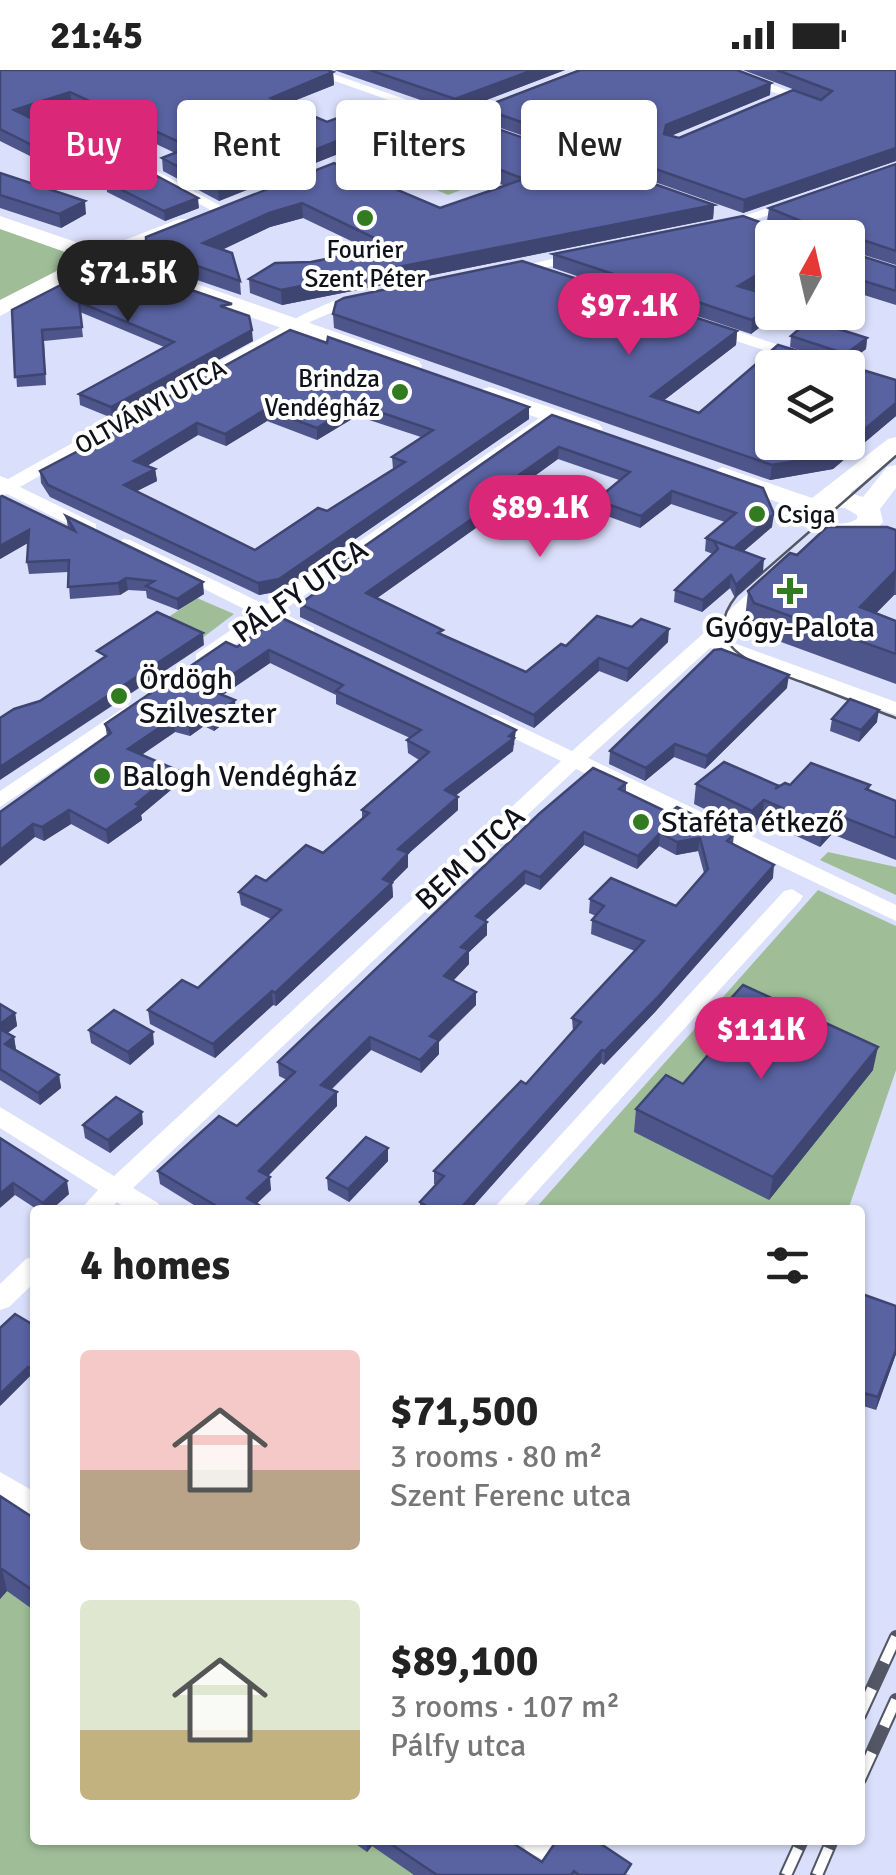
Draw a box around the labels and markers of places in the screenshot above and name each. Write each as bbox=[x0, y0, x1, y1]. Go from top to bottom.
marker: Fourier Szent Péter bbox=[354, 207, 376, 229]
place label: Fourier Szent Péter bbox=[304, 234, 426, 294]
pin: $71.5K bbox=[47, 240, 209, 325]
pin: $97.1K bbox=[548, 273, 710, 358]
place label: Brindza Vendégház bbox=[264, 363, 380, 423]
marker: Brindza Vendégház bbox=[389, 381, 411, 403]
pin: $89.1K bbox=[459, 475, 621, 560]
place label: Csiga bbox=[777, 499, 836, 530]
marker: Csiga bbox=[746, 503, 768, 525]
marker: Gyógy-Palota bbox=[777, 578, 803, 604]
place label: Gyógy-Palota bbox=[705, 609, 875, 646]
place label: Ördögh Szilveszter bbox=[139, 661, 277, 732]
marker: Ördögh Szilveszter bbox=[108, 685, 130, 707]
place label: Balogh Vendégház bbox=[122, 758, 357, 795]
marker: Balogh Vendégház bbox=[91, 765, 113, 787]
place label: Staféta étkező bbox=[661, 804, 844, 841]
marker: Staféta étkező bbox=[630, 811, 652, 833]
pin: $111K bbox=[691, 997, 831, 1082]

